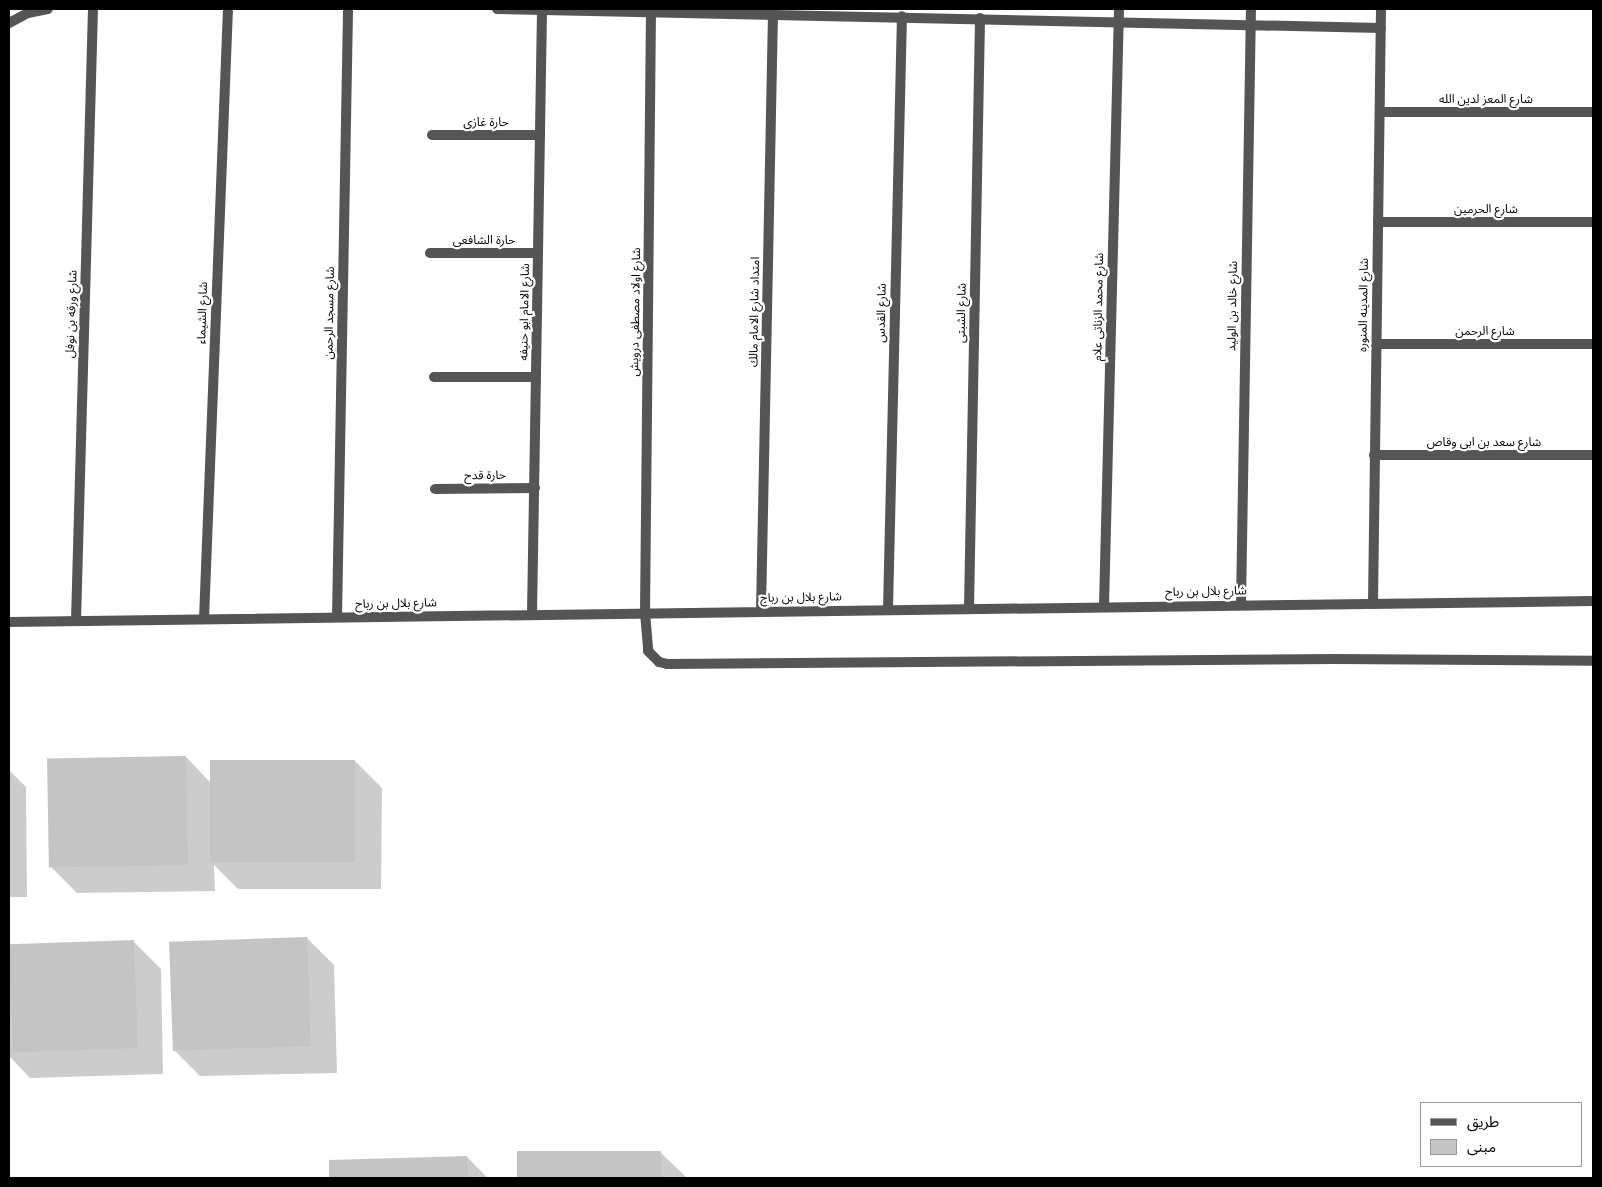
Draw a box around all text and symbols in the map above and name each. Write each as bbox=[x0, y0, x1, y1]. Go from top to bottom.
street label: شارع المعز لدين الله bbox=[1439, 93, 1533, 107]
street label: حارة غازى bbox=[463, 116, 509, 130]
street label: شارع الحرمين bbox=[1454, 203, 1518, 217]
street label: حارة الشافعى bbox=[453, 234, 515, 248]
street label: شارع اولاد مصطفى درويش bbox=[628, 247, 644, 377]
street label: شارع محمد الزناتى علام bbox=[1091, 253, 1107, 361]
street label: امتداد شارع الامام مالك bbox=[747, 257, 763, 367]
street label: شارع المدينه المنوره bbox=[1356, 258, 1372, 352]
street label: شارع خالد بن الوليد bbox=[1225, 261, 1241, 351]
street label: شارع الامام ابو حنيفه bbox=[517, 263, 533, 361]
street label: شارع مسجد الرحمن bbox=[322, 266, 338, 360]
street label: شارع ورقه بن نوفل bbox=[63, 270, 81, 358]
street label: شارع الشيماء bbox=[195, 282, 211, 344]
street label: شارع القدس bbox=[874, 283, 890, 343]
street label: شارع الشبتى bbox=[954, 283, 970, 343]
street label: شارع الرحمن bbox=[1455, 325, 1515, 339]
street label: شارع سعد بن ابى وقاص bbox=[1427, 436, 1541, 450]
street label: حارة قدح bbox=[464, 468, 506, 484]
street label: شارع بلال بن رباح bbox=[1165, 584, 1247, 600]
street label: شارع بلال بن رباح bbox=[760, 590, 842, 606]
street label: شارع بلال بن رباح bbox=[355, 596, 437, 612]
legend bbox=[1420, 1102, 1582, 1167]
text: طريق bbox=[1467, 1112, 1499, 1132]
text: مبنى bbox=[1467, 1137, 1496, 1157]

